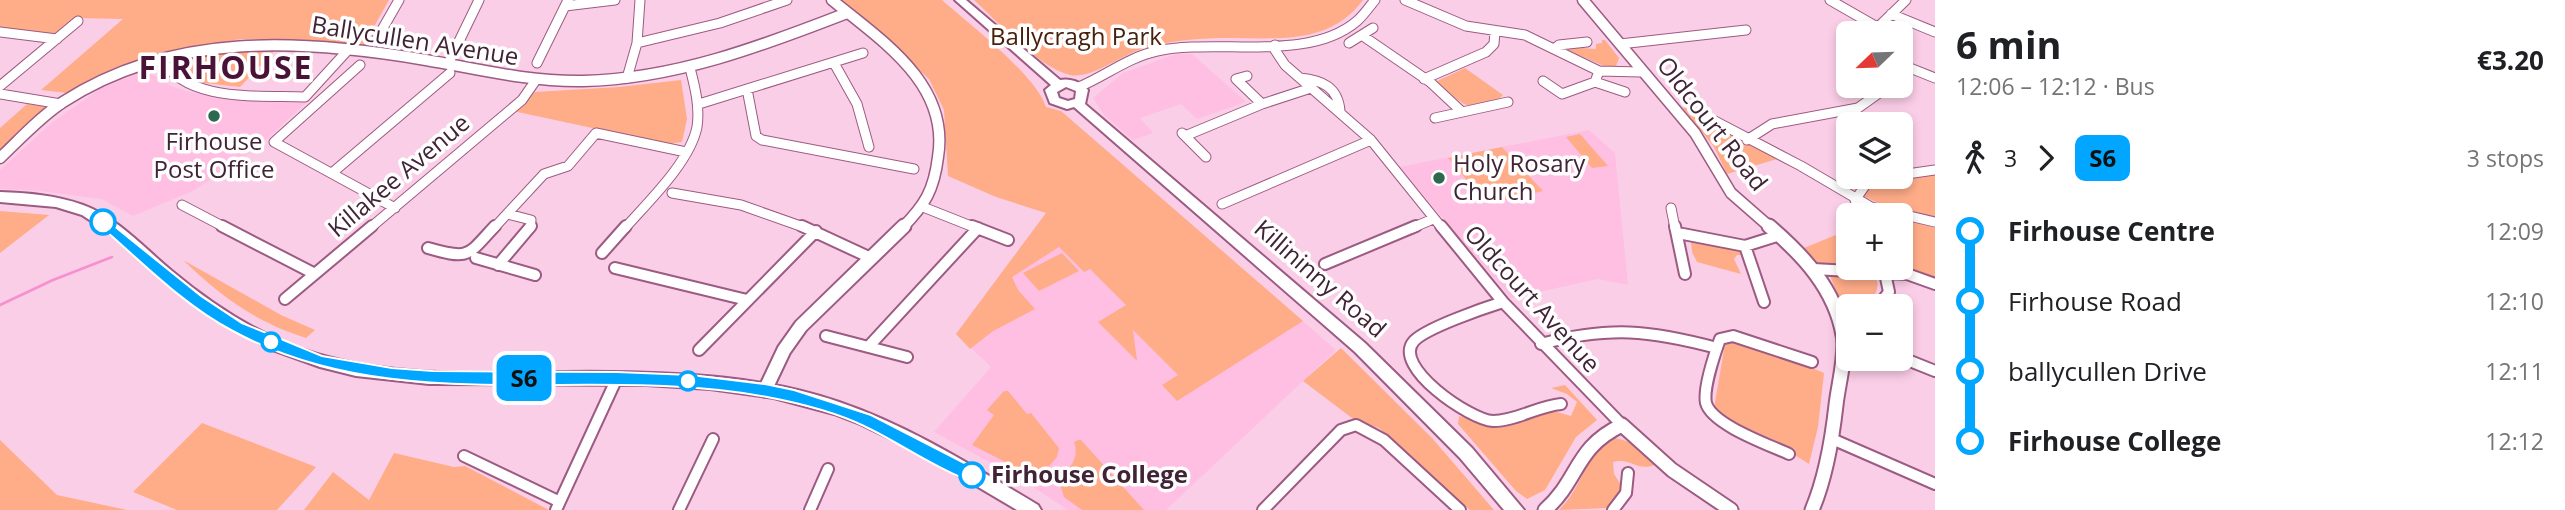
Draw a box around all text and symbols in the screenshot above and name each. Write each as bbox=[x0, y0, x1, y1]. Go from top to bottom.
street label: Ballycullen Avenue bbox=[309, 7, 521, 72]
text: 6 min bbox=[1956, 18, 2061, 70]
park label: Ballycragh Park bbox=[990, 19, 1162, 52]
north arrow bbox=[1836, 21, 1913, 98]
map controls bbox=[1836, 21, 1913, 371]
text: €3.20 bbox=[2477, 42, 2544, 78]
district label: FIRHOUSE bbox=[139, 45, 313, 88]
street label: Oldcourt Road bbox=[1650, 49, 1776, 197]
text: 12:06 – 12:12 · Bus bbox=[1956, 70, 2155, 102]
street label: Killakee Avenue bbox=[320, 106, 476, 244]
marker: Firhouse Post Office bbox=[206, 108, 222, 124]
button: layers bbox=[1836, 112, 1913, 189]
place label: Firhouse Post Office bbox=[154, 124, 274, 185]
icon: walk bbox=[1956, 139, 1994, 177]
icon: forward bbox=[2027, 139, 2065, 177]
text: S6 bbox=[2089, 141, 2116, 174]
text: 3 bbox=[2004, 142, 2017, 174]
text: 3 stops bbox=[2467, 142, 2544, 174]
place label: Holy Rosary Church bbox=[1453, 146, 1586, 207]
marker: Holy Rosary Church bbox=[1431, 170, 1447, 186]
button: + bbox=[1836, 203, 1913, 280]
unlabelled marker bbox=[90, 209, 116, 235]
street label: Killininny Road bbox=[1248, 211, 1394, 344]
text: Firhouse Centre bbox=[2008, 213, 2215, 249]
text: 12:09 bbox=[2485, 215, 2544, 247]
street label: Oldcourt Avenue bbox=[1458, 217, 1608, 379]
text: Firhouse Road bbox=[2008, 283, 2182, 319]
text: 12:10 bbox=[2485, 285, 2544, 317]
button: − bbox=[1836, 294, 1913, 371]
unlabelled marker bbox=[261, 332, 281, 352]
text: ballycullen Drive bbox=[2008, 353, 2207, 389]
line badge: S6 bbox=[492, 355, 556, 401]
text: 12:11 bbox=[2485, 355, 2544, 387]
text: S6 bbox=[511, 361, 537, 394]
unlabelled marker bbox=[678, 371, 698, 391]
text: Firhouse College bbox=[2008, 423, 2221, 459]
text: 12:12 bbox=[2485, 425, 2544, 457]
place label: Firhouse College bbox=[991, 457, 1188, 490]
marker: Firhouse College bbox=[959, 462, 985, 488]

